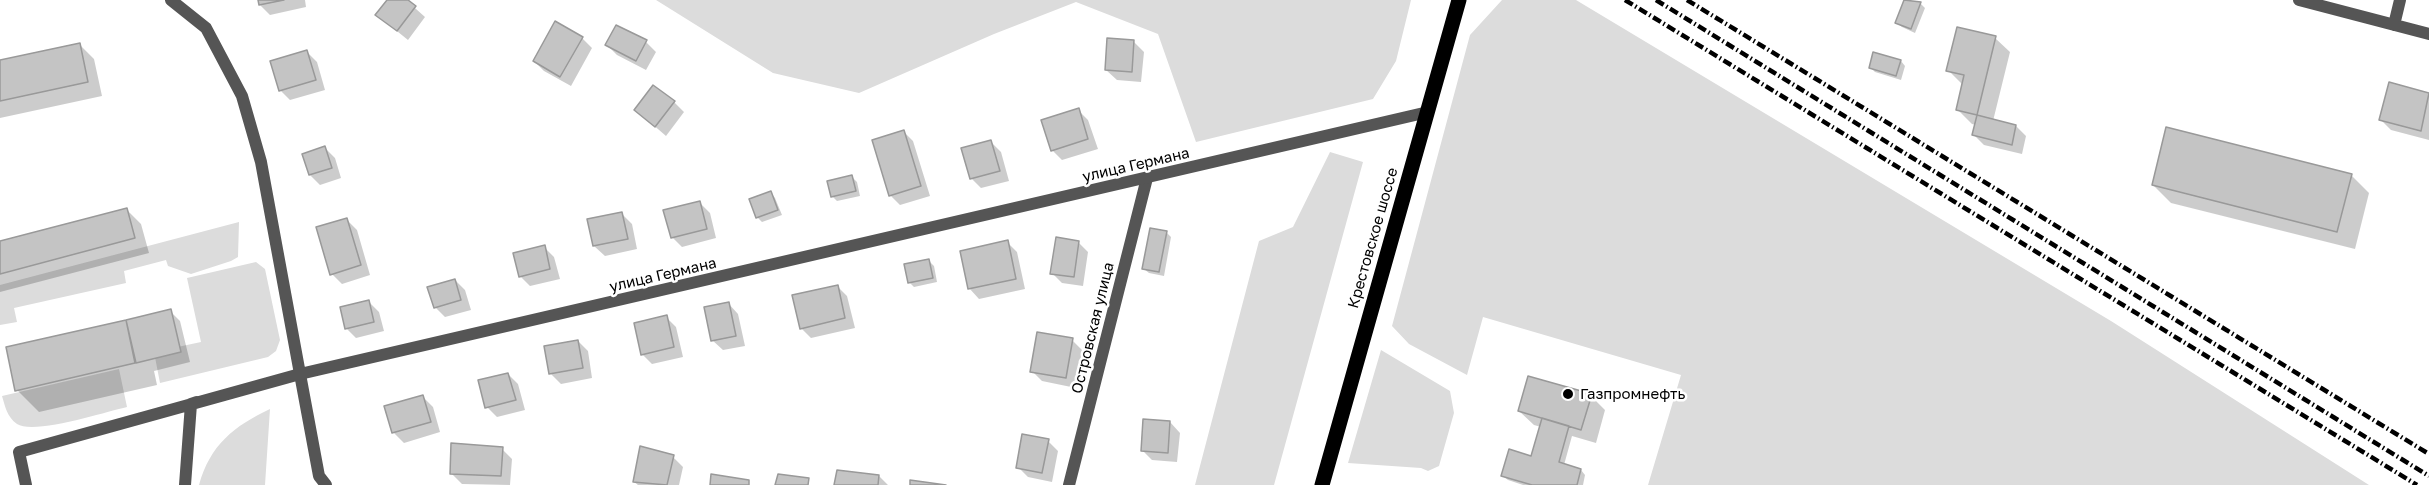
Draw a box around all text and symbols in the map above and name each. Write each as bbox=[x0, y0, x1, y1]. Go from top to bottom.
street label: улица Германа bbox=[1081, 144, 1191, 186]
street label: Крестовское шоссе bbox=[1344, 166, 1402, 310]
street label: улица Германа bbox=[608, 254, 718, 296]
street label: Островская улица bbox=[1068, 260, 1118, 396]
place label: Газпромнефть bbox=[1580, 385, 1685, 403]
marker: Газпромнефть bbox=[1561, 387, 1575, 401]

